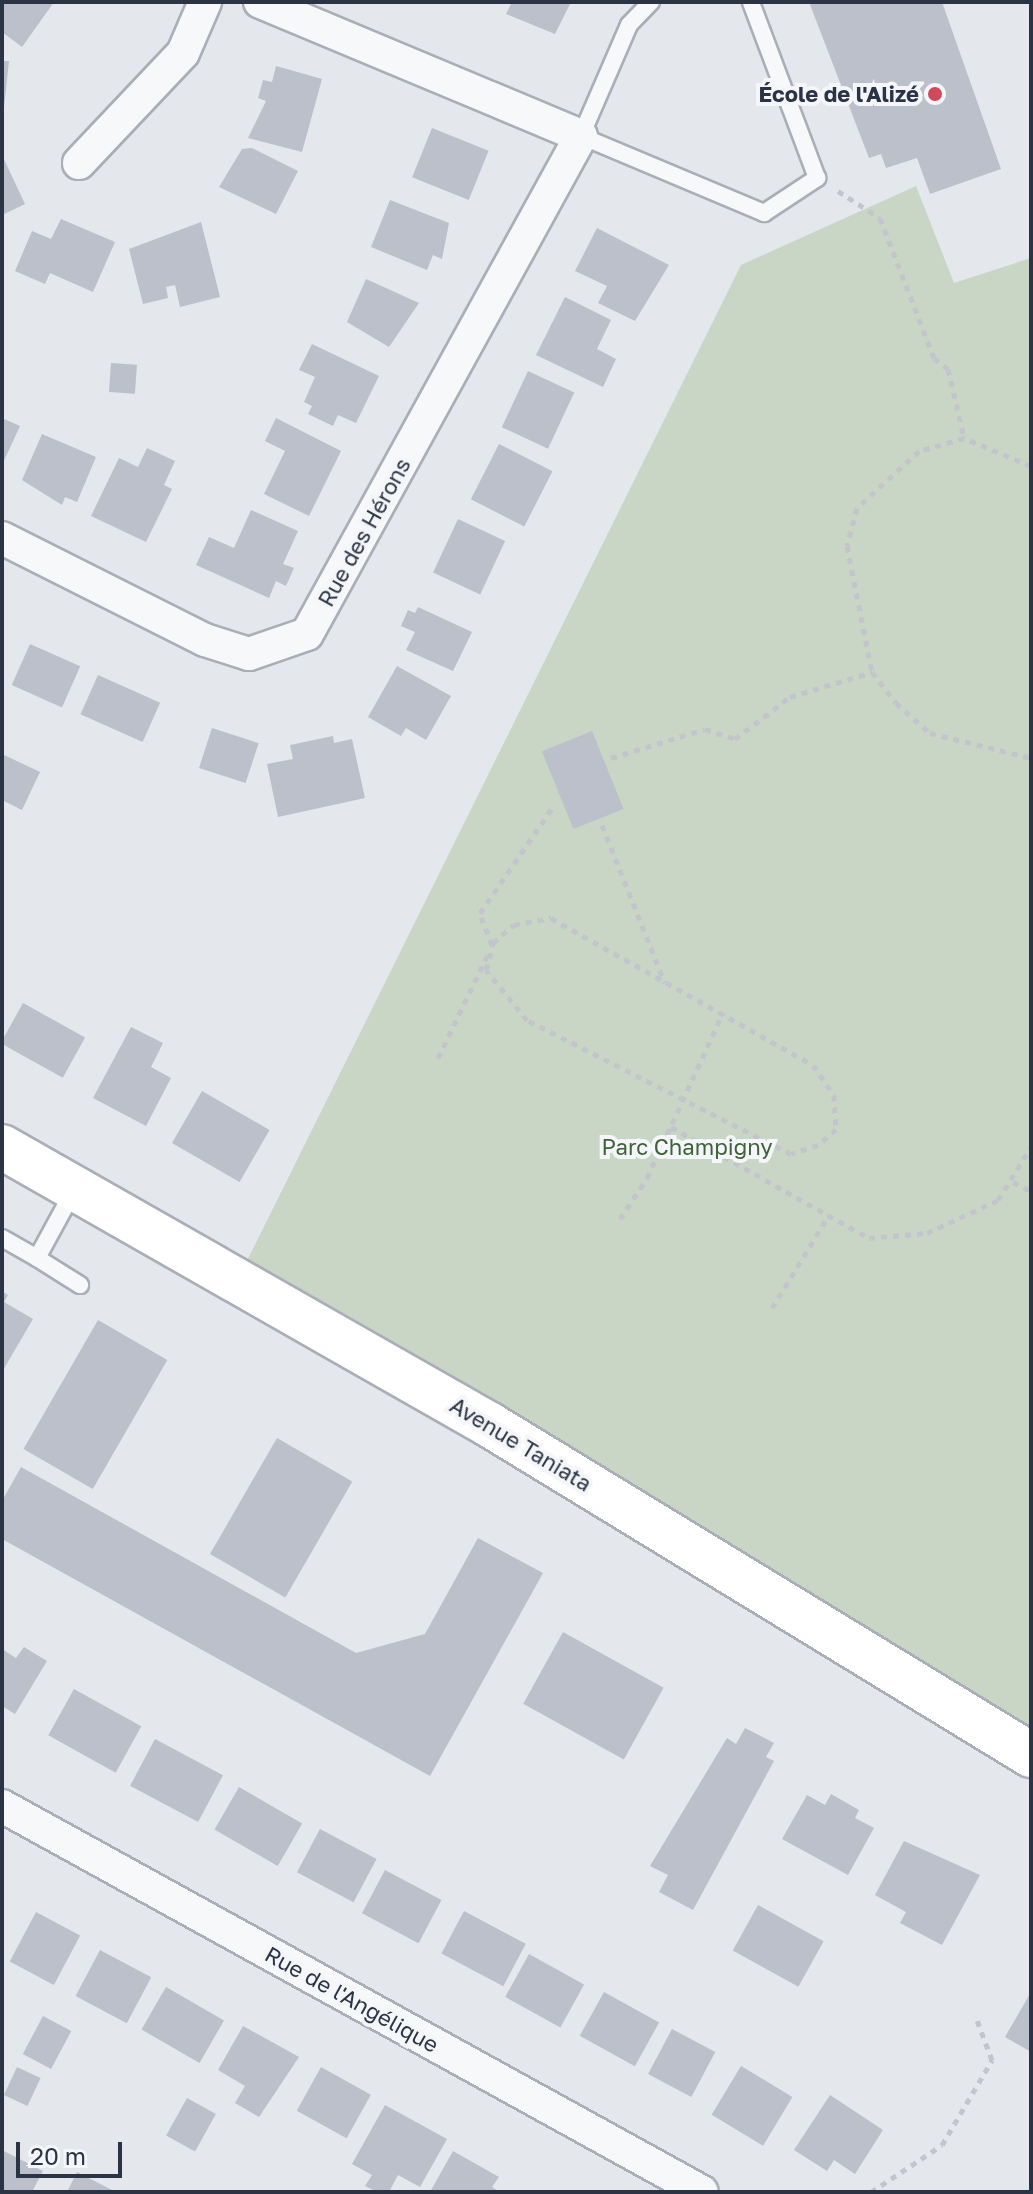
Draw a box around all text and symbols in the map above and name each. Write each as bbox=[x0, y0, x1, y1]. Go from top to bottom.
place label: École de l'Alizé bbox=[758, 81, 919, 107]
marker: École de l'Alizé bbox=[926, 85, 944, 103]
street label: Rue des Hérons bbox=[312, 453, 416, 611]
park label: Parc Champigny bbox=[601, 1134, 773, 1160]
street label: Avenue Taniata bbox=[446, 1391, 596, 1497]
street label: Rue de l'Angélique bbox=[261, 1940, 443, 2058]
scale bar bbox=[20, 2126, 126, 2176]
text: 20 m bbox=[30, 2141, 86, 2170]

